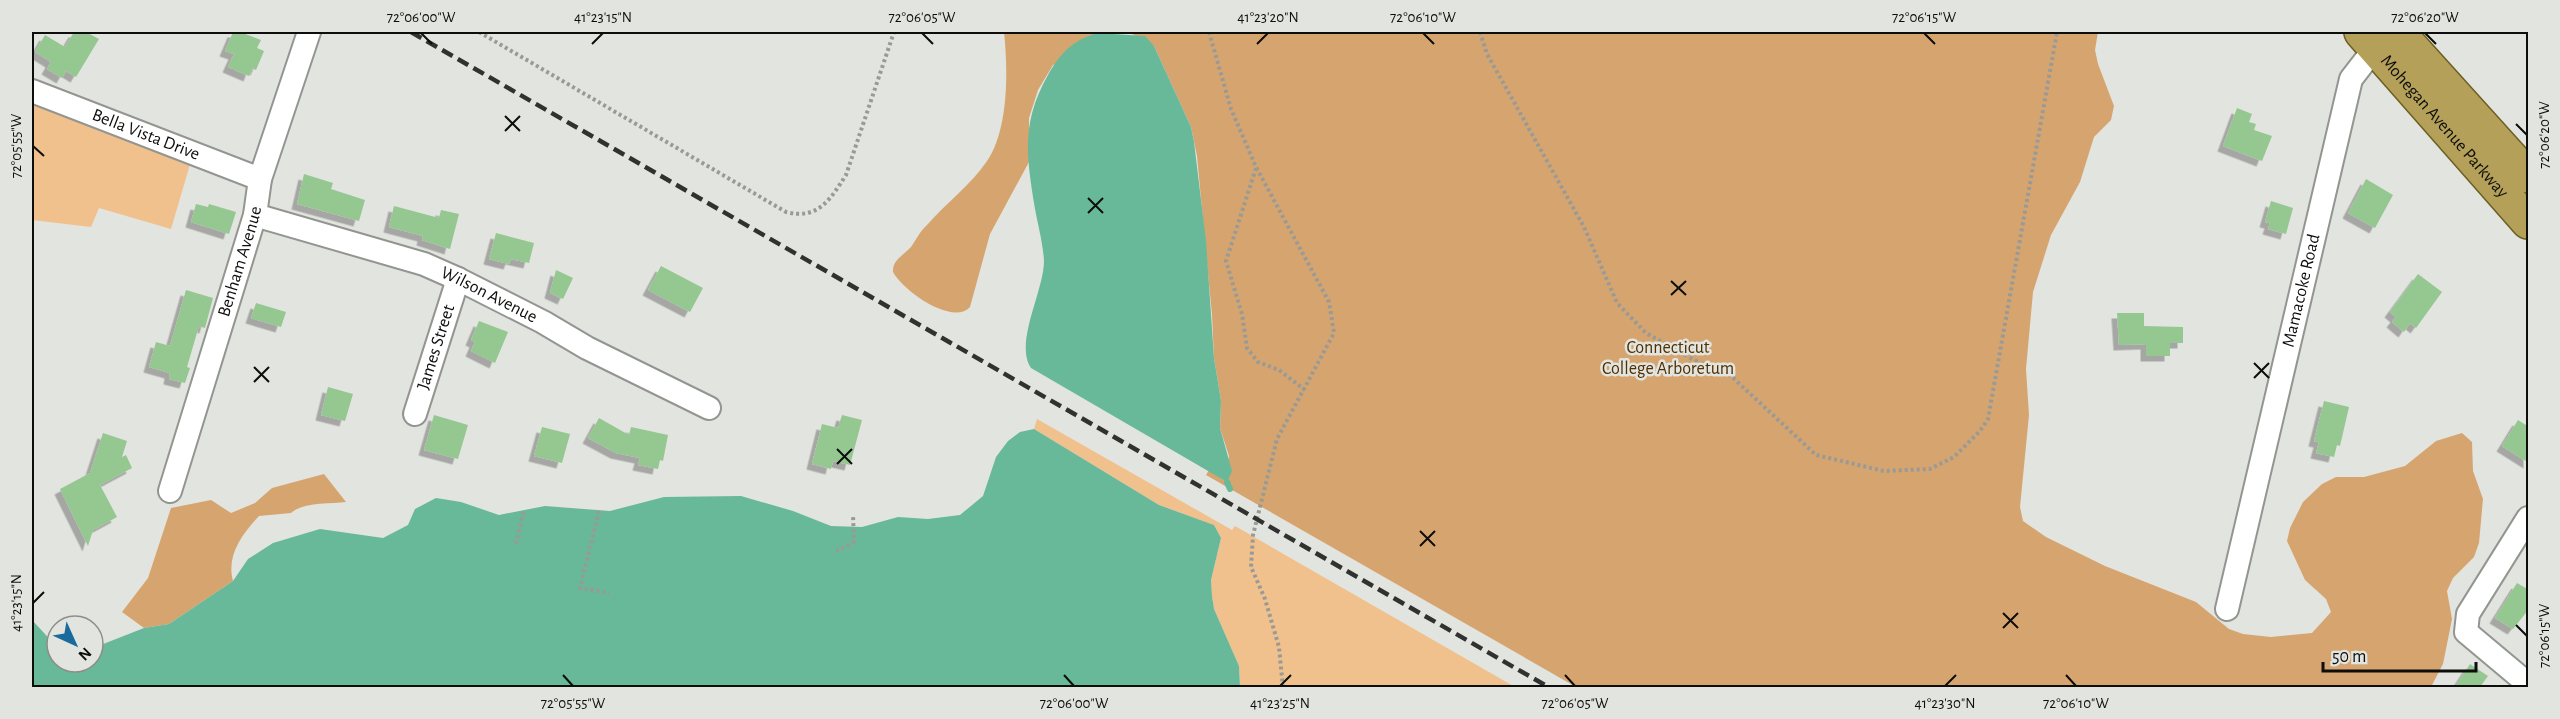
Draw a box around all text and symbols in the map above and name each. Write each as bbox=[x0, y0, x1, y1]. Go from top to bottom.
text: 72°06'00"W bbox=[387, 10, 456, 25]
text: 41°23'15"N bbox=[574, 10, 632, 25]
text: 72°06'05"W bbox=[889, 10, 956, 25]
text: 41°23'20"N bbox=[1237, 10, 1299, 25]
text: 72°06'10"W bbox=[1390, 10, 1457, 25]
text: 72°06'15"W bbox=[1892, 10, 1957, 25]
text: 72°06'20"W bbox=[2391, 10, 2459, 25]
street label: Mohegan Avenue Parkway bbox=[2377, 52, 2512, 202]
text: 72°06'20"W bbox=[2537, 101, 2552, 169]
street label: Bella Vista Drive bbox=[90, 106, 202, 164]
text: 72°05'55"W bbox=[9, 113, 24, 178]
street label: Benham Avenue bbox=[215, 205, 265, 319]
street label: Mamacoke Road bbox=[2280, 232, 2323, 349]
street label: Wilson Avenue bbox=[438, 264, 540, 326]
street label: James Street bbox=[414, 302, 458, 392]
park label: Connecticut College Arboretum bbox=[1602, 339, 1734, 378]
text: 41°23'15"N bbox=[9, 574, 24, 632]
text: 72°06'15"W bbox=[2537, 603, 2552, 668]
north arrow bbox=[45, 614, 105, 674]
scale bar bbox=[2323, 635, 2476, 673]
text: N bbox=[75, 644, 94, 663]
text: 50 m bbox=[2332, 648, 2366, 666]
text: 72°05'55"W bbox=[541, 696, 606, 711]
text: 72°06'00"W bbox=[1040, 696, 1109, 711]
text: 41°23'25"N bbox=[1250, 696, 1310, 711]
text: 72°06'05"W bbox=[1542, 696, 1609, 711]
text: 41°23'30"N bbox=[1915, 696, 1975, 711]
text: 72°06'10"W bbox=[2043, 696, 2110, 711]

